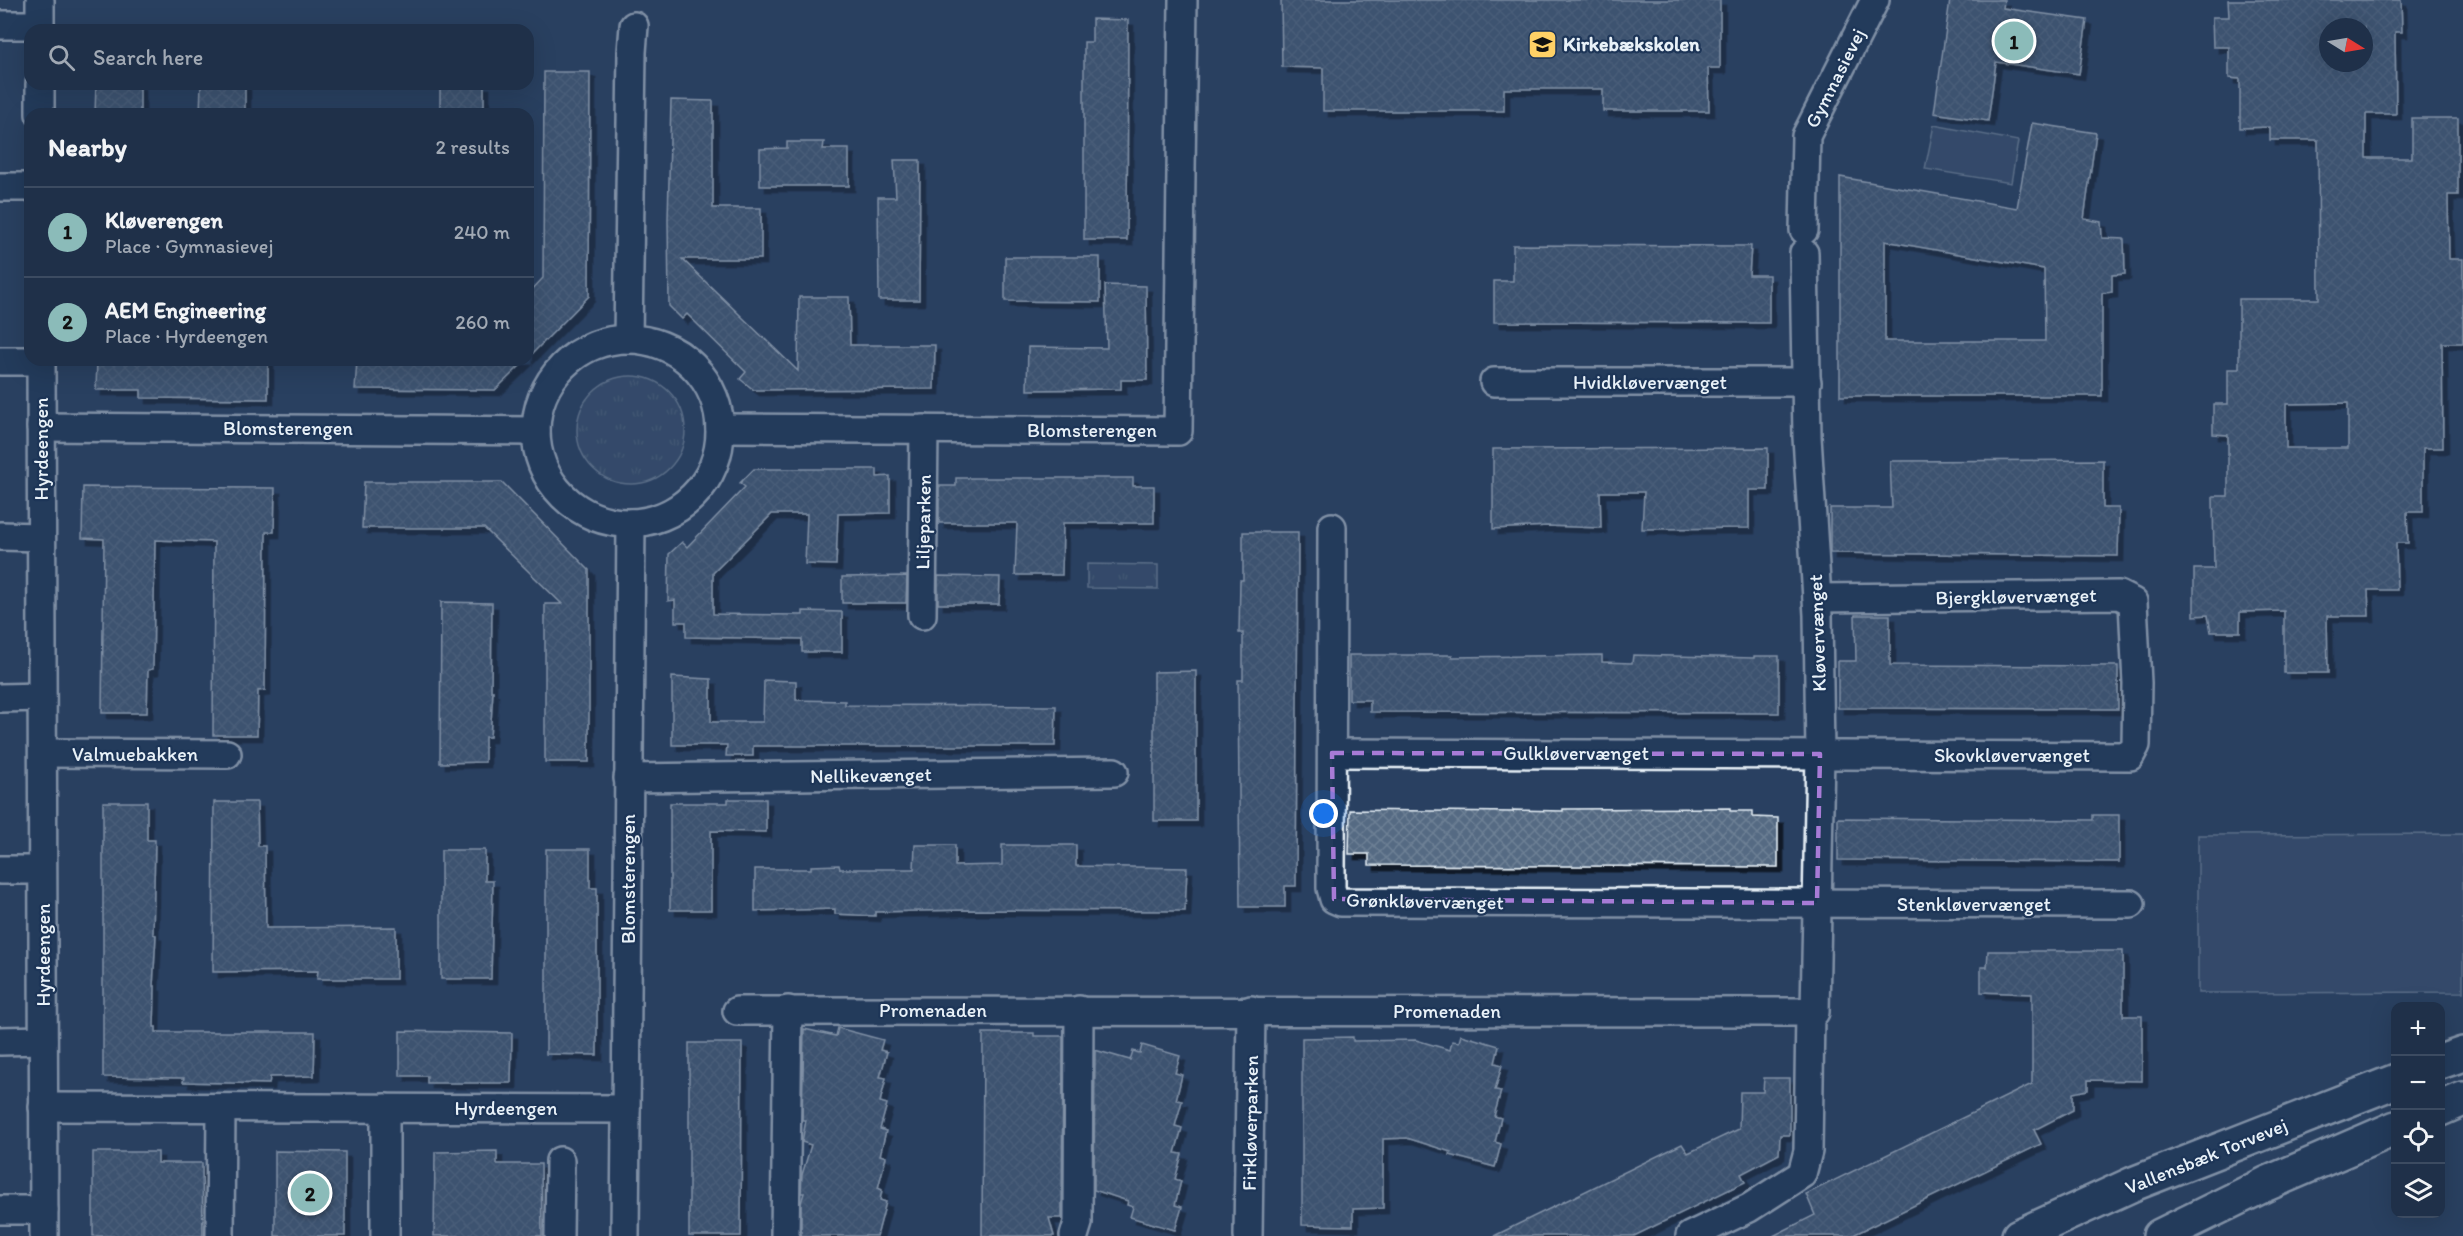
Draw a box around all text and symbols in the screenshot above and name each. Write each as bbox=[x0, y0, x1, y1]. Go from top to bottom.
pin: 1 bbox=[1994, 18, 2034, 63]
north arrow bbox=[2319, 18, 2373, 72]
search box bbox=[24, 24, 534, 90]
street label: Gymnasievej bbox=[1800, 24, 1870, 132]
school or university icon: Kirkebækskolen bbox=[1526, 28, 1558, 60]
place label: Kirkebækskolen bbox=[1563, 32, 1700, 56]
icon: search bbox=[45, 41, 78, 74]
text: Search here bbox=[93, 44, 203, 71]
text: Nearby bbox=[48, 131, 127, 163]
text: 2 results bbox=[436, 135, 510, 159]
text: Kløverengen bbox=[105, 207, 223, 234]
text: 1 bbox=[63, 220, 72, 244]
text: 240 m bbox=[454, 220, 510, 244]
text: Place · Gymnasievej bbox=[105, 234, 273, 258]
text: AEM Engineering bbox=[105, 297, 266, 324]
text: 2 bbox=[62, 310, 73, 334]
text: 260 m bbox=[455, 310, 510, 334]
text: Place · Hyrdeengen bbox=[105, 324, 268, 348]
street label: Hvidkløvervænget bbox=[1573, 370, 1727, 394]
street label: Hyrdeengen bbox=[29, 397, 53, 501]
street label: Blomsterengen bbox=[223, 416, 353, 440]
street label: Blomsterengen bbox=[1027, 418, 1157, 442]
street label: Liljeparken bbox=[910, 474, 936, 570]
street label: Kløvervænget bbox=[1803, 574, 1831, 692]
street label: Bjergkløvervænget bbox=[1935, 583, 2097, 609]
street label: Gulkløvervænget bbox=[1503, 741, 1649, 765]
street label: Valmuebakken bbox=[72, 742, 198, 766]
street label: Skovkløvervænget bbox=[1934, 743, 2090, 767]
street label: Nellikevænget bbox=[810, 762, 932, 788]
your location bbox=[1309, 799, 1338, 828]
street label: Blomsterengen bbox=[616, 814, 640, 944]
street label: Grønkløvervænget bbox=[1346, 888, 1504, 914]
street label: Stenkløvervænget bbox=[1897, 892, 2051, 916]
street label: Hyrdeengen bbox=[31, 903, 55, 1007]
street label: Promenaden bbox=[879, 998, 987, 1022]
street label: Promenaden bbox=[1393, 999, 1501, 1023]
map controls bbox=[2391, 1002, 2445, 1218]
button: + bbox=[2391, 1002, 2445, 1056]
street label: Firkløverparken bbox=[1237, 1055, 1263, 1191]
button: − bbox=[2391, 1056, 2445, 1110]
street label: Hyrdeengen bbox=[454, 1096, 558, 1120]
button: locate bbox=[2391, 1110, 2445, 1164]
street label: Vallensbæk Torvevej bbox=[2121, 1112, 2291, 1200]
button: layers bbox=[2391, 1164, 2445, 1218]
pin: 2 bbox=[290, 1170, 330, 1216]

